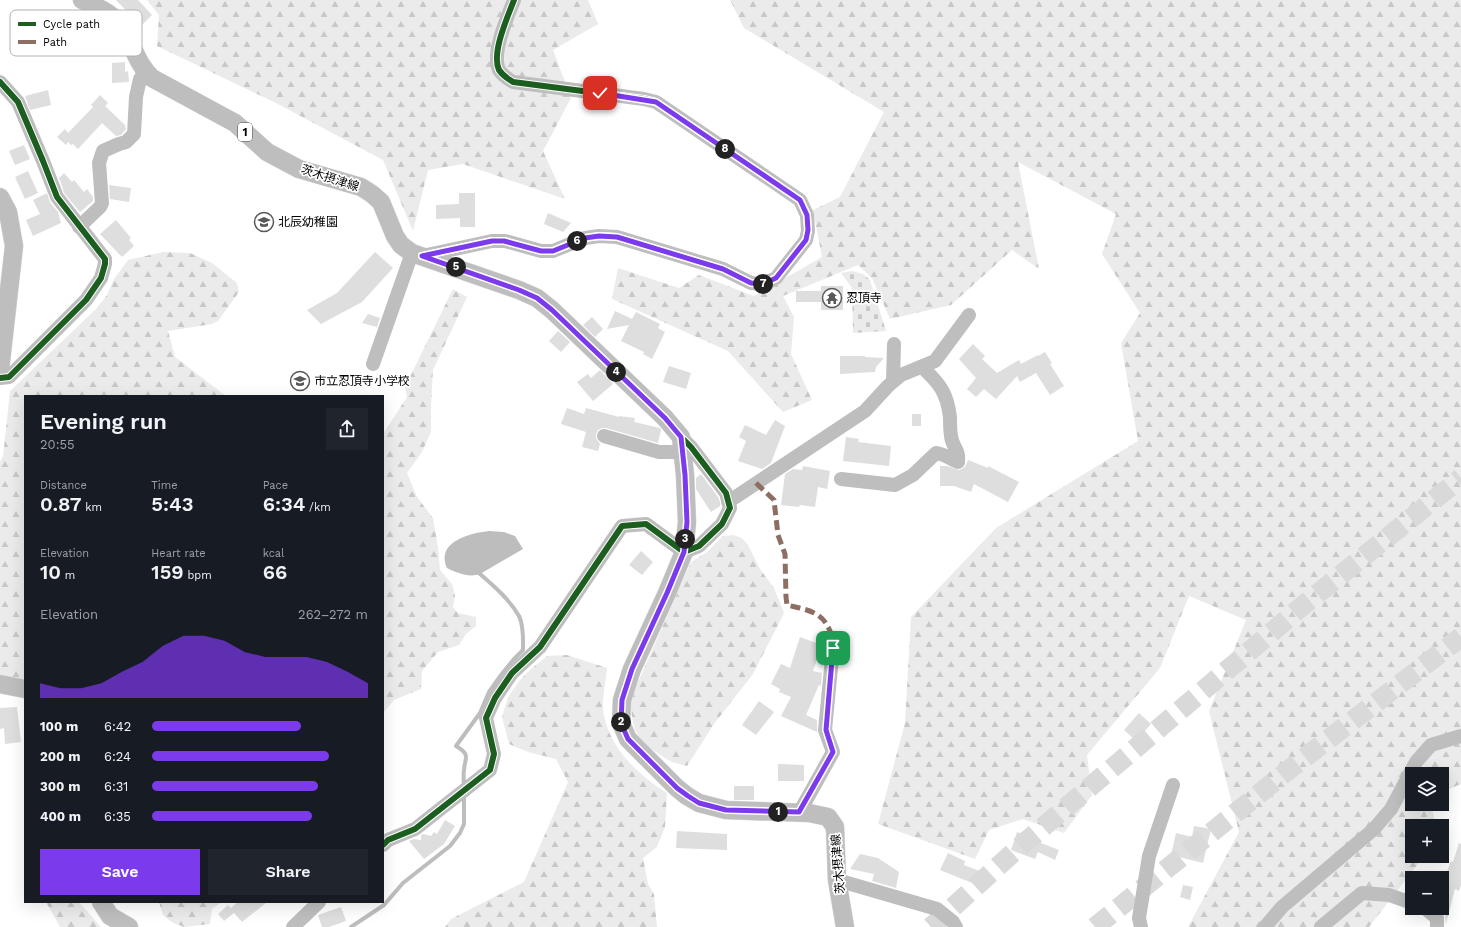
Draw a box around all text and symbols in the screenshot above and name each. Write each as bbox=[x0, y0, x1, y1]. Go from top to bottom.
legend bbox=[10, 10, 142, 56]
text: Cycle path bbox=[43, 18, 100, 31]
text: Path bbox=[43, 36, 67, 49]
pin bbox=[583, 76, 617, 110]
icon: check bbox=[589, 82, 611, 104]
road number: 1 bbox=[238, 123, 252, 141]
pin: 8 bbox=[715, 139, 735, 159]
text: 8 bbox=[722, 142, 728, 155]
street label: 茨木摂津線 bbox=[299, 162, 361, 194]
school or university icon: 北辰幼稚園 bbox=[253, 211, 275, 233]
place label: 北辰幼稚園 bbox=[278, 215, 338, 229]
pin: 6 bbox=[567, 231, 587, 251]
text: 6 bbox=[574, 234, 580, 247]
pin: 5 bbox=[446, 257, 466, 277]
text: 5 bbox=[453, 260, 459, 273]
pin: 7 bbox=[753, 274, 773, 294]
text: 7 bbox=[760, 277, 766, 290]
temple icon: 忍頂寺 bbox=[821, 287, 843, 309]
place label: 忍頂寺 bbox=[846, 291, 882, 305]
pin: 4 bbox=[606, 362, 626, 382]
text: 4 bbox=[612, 365, 620, 378]
school or university icon: 市立忍頂寺小学校 bbox=[289, 370, 311, 392]
place label: 市立忍頂寺小学校 bbox=[314, 374, 410, 388]
button: share bbox=[326, 408, 368, 450]
text: Evening run bbox=[40, 409, 167, 434]
text: 20:55 bbox=[40, 437, 75, 452]
text: Distance bbox=[40, 479, 87, 492]
text: Time bbox=[151, 479, 178, 492]
text: Pace bbox=[263, 479, 288, 492]
text: 0.87 bbox=[40, 492, 82, 516]
text: 5:43 bbox=[151, 492, 193, 516]
text: 6:34 bbox=[263, 492, 305, 516]
text: km bbox=[82, 501, 102, 514]
text: /km bbox=[305, 501, 331, 514]
pin: 3 bbox=[675, 529, 695, 549]
text: 3 bbox=[682, 532, 688, 545]
text: Elevation bbox=[40, 547, 89, 560]
text: Heart rate bbox=[151, 547, 206, 560]
text: kcal bbox=[263, 547, 284, 560]
text: 10 bbox=[40, 560, 61, 584]
text: 159 bbox=[151, 560, 184, 584]
text: 66 bbox=[263, 560, 287, 584]
text: m bbox=[61, 569, 75, 582]
text: bpm bbox=[184, 569, 212, 582]
text: Elevation bbox=[40, 607, 98, 622]
text: 262–272 m bbox=[298, 607, 368, 622]
pin bbox=[816, 631, 850, 665]
icon: arrive bbox=[822, 637, 844, 659]
pin: 2 bbox=[611, 712, 631, 732]
text: 2 bbox=[618, 715, 624, 728]
text: 100 m bbox=[40, 719, 78, 734]
text: 6:42 bbox=[104, 719, 131, 734]
text: 200 m bbox=[40, 749, 80, 764]
text: 6:24 bbox=[104, 749, 131, 764]
map controls bbox=[1405, 767, 1449, 915]
button: layers bbox=[1405, 767, 1449, 811]
text: 300 m bbox=[40, 779, 80, 794]
text: 6:31 bbox=[104, 779, 128, 794]
pin: 1 bbox=[768, 802, 788, 822]
text: 1 bbox=[776, 805, 780, 818]
text: 400 m bbox=[40, 809, 81, 824]
text: 6:35 bbox=[104, 809, 131, 824]
button: + bbox=[1405, 819, 1449, 863]
street label: 茨木摂津線 bbox=[828, 833, 848, 895]
button: Save bbox=[40, 849, 200, 895]
button: Share bbox=[208, 849, 368, 895]
button: − bbox=[1405, 871, 1449, 915]

